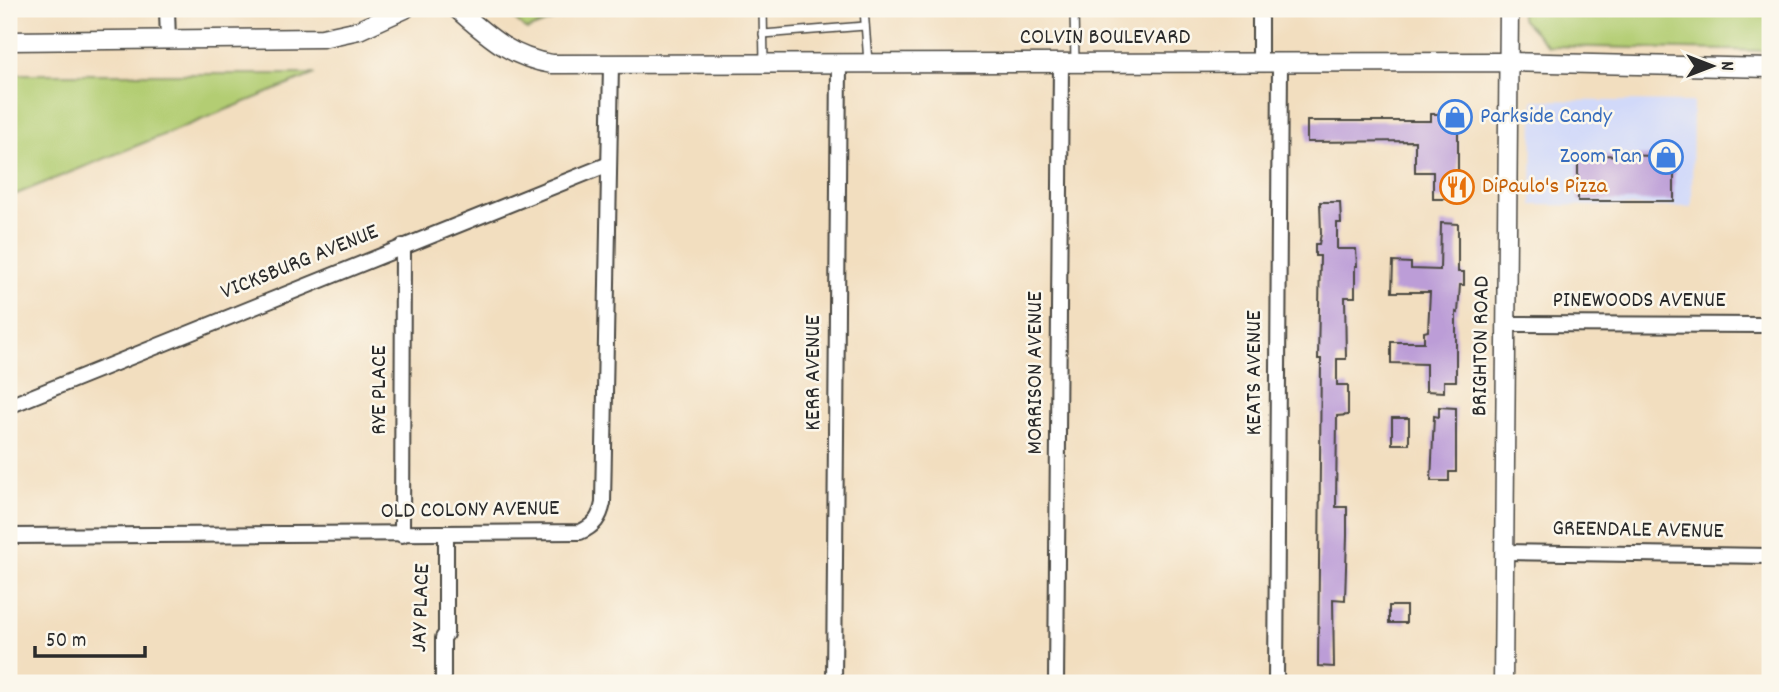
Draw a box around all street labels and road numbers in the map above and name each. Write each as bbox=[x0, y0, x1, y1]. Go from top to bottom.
street label: COLVIN BOULEVARD bbox=[1020, 22, 1190, 55]
street label: VICKSBURG AVENUE bbox=[216, 216, 384, 310]
street label: BRIGHTON ROAD bbox=[1464, 275, 1500, 417]
street label: PINEWOODS AVENUE bbox=[1552, 285, 1726, 318]
street label: MORRISON AVENUE bbox=[1020, 291, 1053, 455]
street label: KEATS AVENUE bbox=[1239, 310, 1272, 436]
street label: KERR AVENUE bbox=[798, 315, 831, 431]
street label: RYE PLACE bbox=[364, 345, 397, 435]
street label: OLD COLONY AVENUE bbox=[380, 493, 560, 529]
street label: GREENDALE AVENUE bbox=[1552, 513, 1725, 549]
street label: JAY PLACE bbox=[404, 562, 440, 653]

